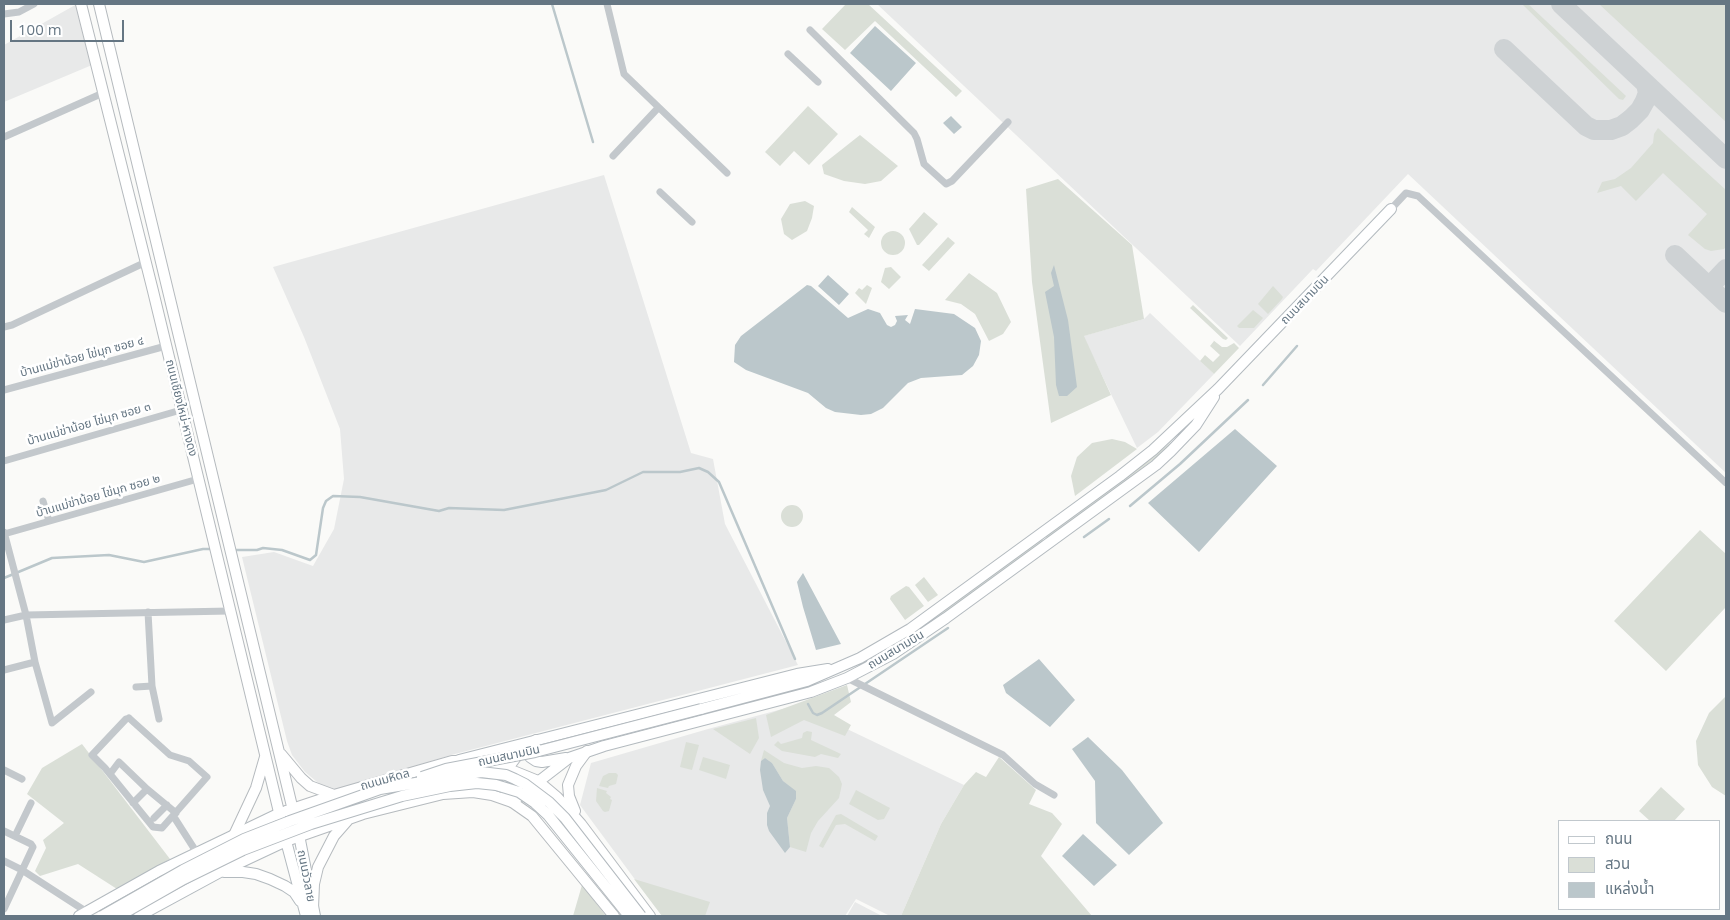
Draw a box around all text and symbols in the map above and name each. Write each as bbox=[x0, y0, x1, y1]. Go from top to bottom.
scale bar bbox=[12, 10, 126, 42]
text: 100 m bbox=[18, 19, 62, 39]
street label: ถนนสนามบิน bbox=[1278, 272, 1332, 328]
street label: บ้านแม่ข่าน้อย ไข่มุก ซอย ๔ bbox=[19, 334, 145, 380]
street label: ถนนเชียงใหม่-หางดง bbox=[162, 358, 200, 458]
street label: บ้านแม่ข่าน้อย ไข่มุก ซอย ๓ bbox=[26, 399, 152, 449]
street label: บ้านแม่ข่าน้อย ไข่มุก ซอย ๒ bbox=[34, 471, 162, 521]
street label: ถนนสนามบิน bbox=[865, 628, 927, 672]
street label: ถนนสนามบิน bbox=[477, 742, 541, 770]
street label: ถนนมหิดล bbox=[359, 766, 411, 794]
legend bbox=[1558, 820, 1720, 910]
text: ถนน bbox=[1605, 828, 1632, 848]
street label: ถนนวัวลาย bbox=[294, 849, 318, 903]
text: สวน bbox=[1605, 853, 1630, 873]
text: แหล่งน้ำ bbox=[1605, 878, 1654, 898]

